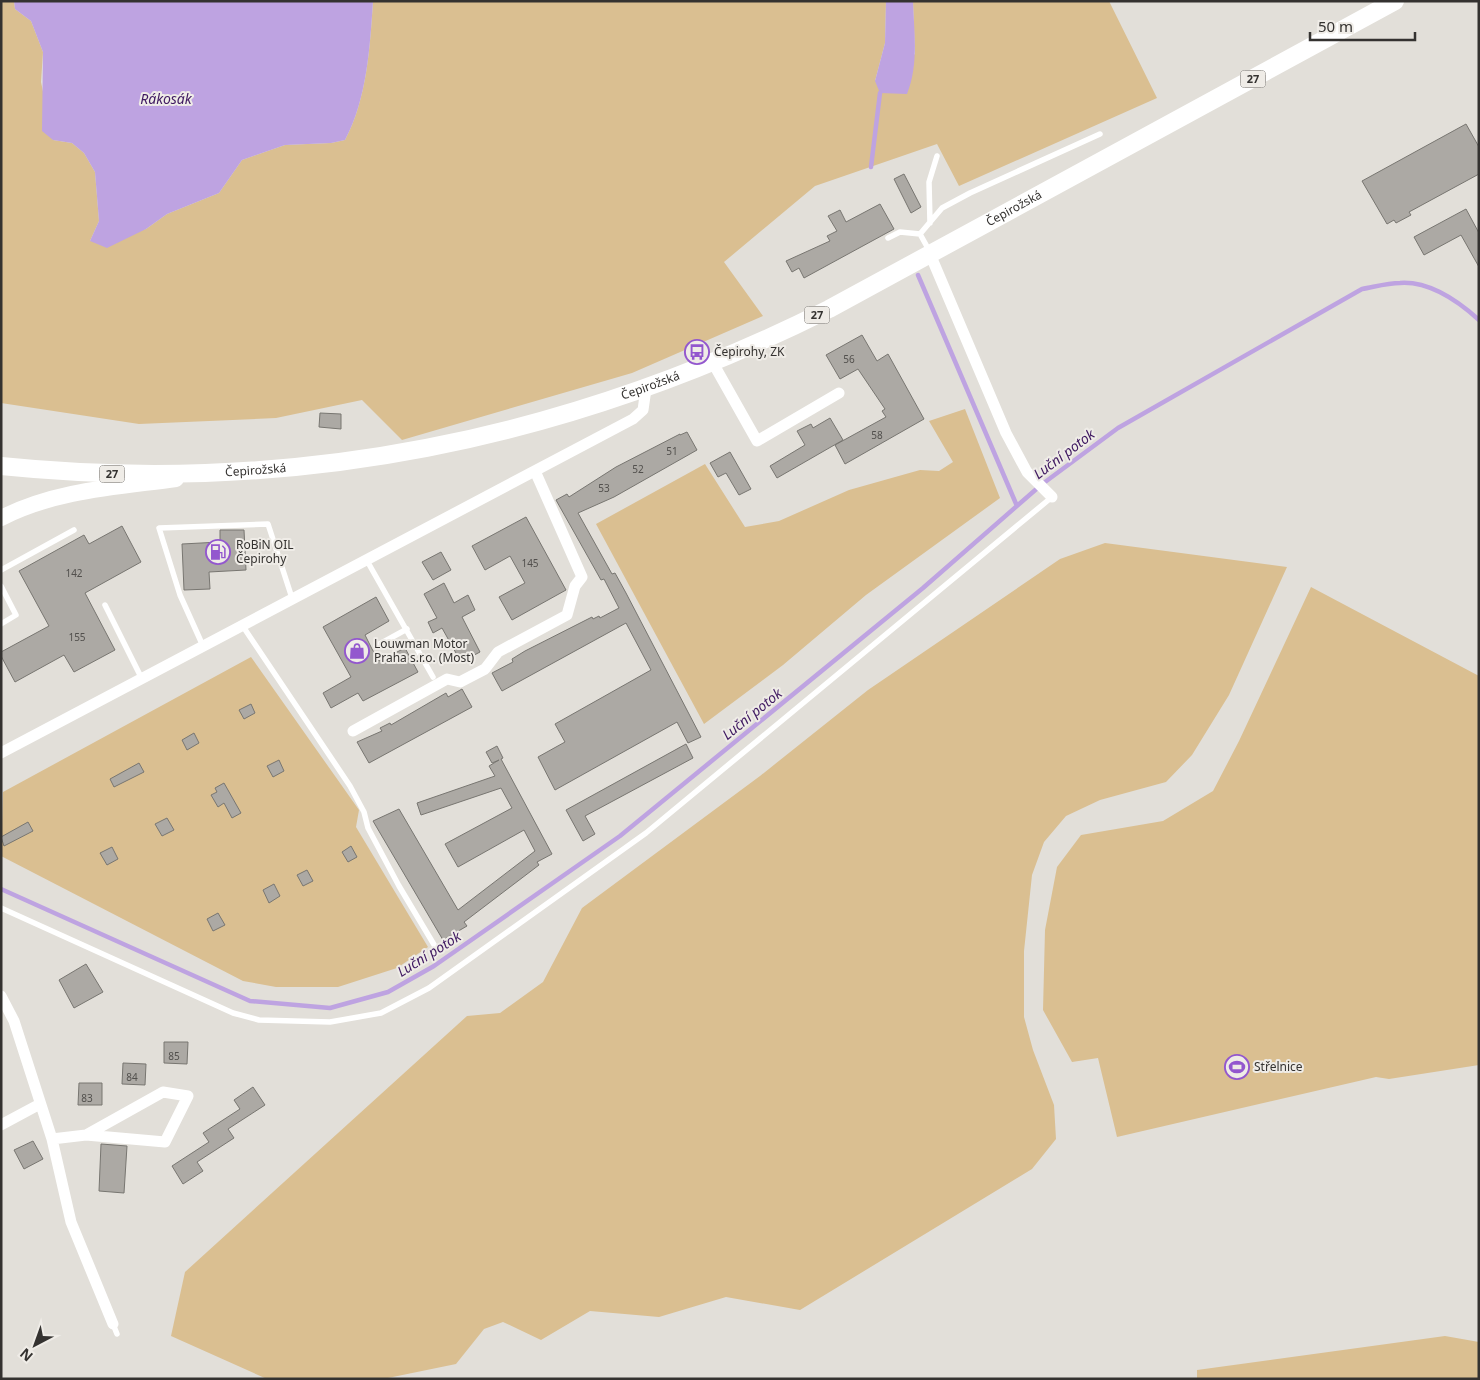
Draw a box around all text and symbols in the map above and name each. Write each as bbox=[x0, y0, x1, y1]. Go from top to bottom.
scale bar bbox=[1310, 10, 1415, 42]
text: 50 m bbox=[1318, 16, 1353, 36]
road number: 27 bbox=[1240, 70, 1266, 88]
water label: Rákosák bbox=[140, 89, 193, 108]
street label: Čepirožská bbox=[983, 186, 1045, 230]
road number: 27 bbox=[804, 306, 830, 324]
bus stop icon: Čepirohy, ZK bbox=[684, 339, 710, 365]
place label: Čepirohy, ZK bbox=[714, 343, 785, 360]
house number: 56 bbox=[843, 352, 855, 366]
street label: Čepirožská bbox=[619, 367, 682, 404]
water label: Luční potok bbox=[1029, 424, 1099, 483]
house number: 58 bbox=[871, 428, 883, 442]
house number: 51 bbox=[666, 444, 678, 458]
street label: Čepirožská bbox=[225, 459, 287, 480]
house number: 52 bbox=[632, 462, 644, 476]
road number: 27 bbox=[100, 466, 124, 482]
house number: 53 bbox=[598, 481, 610, 495]
place label: RoBiN OIL Čepirohy bbox=[236, 536, 294, 567]
fuel station icon: RoBiN OIL Čepirohy bbox=[205, 539, 231, 565]
house number: 145 bbox=[521, 556, 539, 570]
house number: 142 bbox=[65, 566, 83, 580]
house number: 155 bbox=[68, 630, 86, 644]
place label: Louwman Motor Praha s.r.o. (Most) bbox=[374, 635, 475, 666]
shop icon: Louwman Motor Praha s.r.o. (Most) bbox=[344, 638, 370, 664]
water label: Luční potok bbox=[718, 683, 786, 744]
water label: Luční potok bbox=[393, 926, 465, 981]
house number: 85 bbox=[168, 1049, 180, 1063]
sports icon: Střelnice bbox=[1224, 1054, 1250, 1080]
place label: Střelnice bbox=[1254, 1058, 1303, 1075]
house number: 84 bbox=[126, 1070, 138, 1084]
house number: 83 bbox=[81, 1091, 93, 1105]
north arrow bbox=[10, 1320, 60, 1370]
text: N bbox=[16, 1344, 37, 1366]

